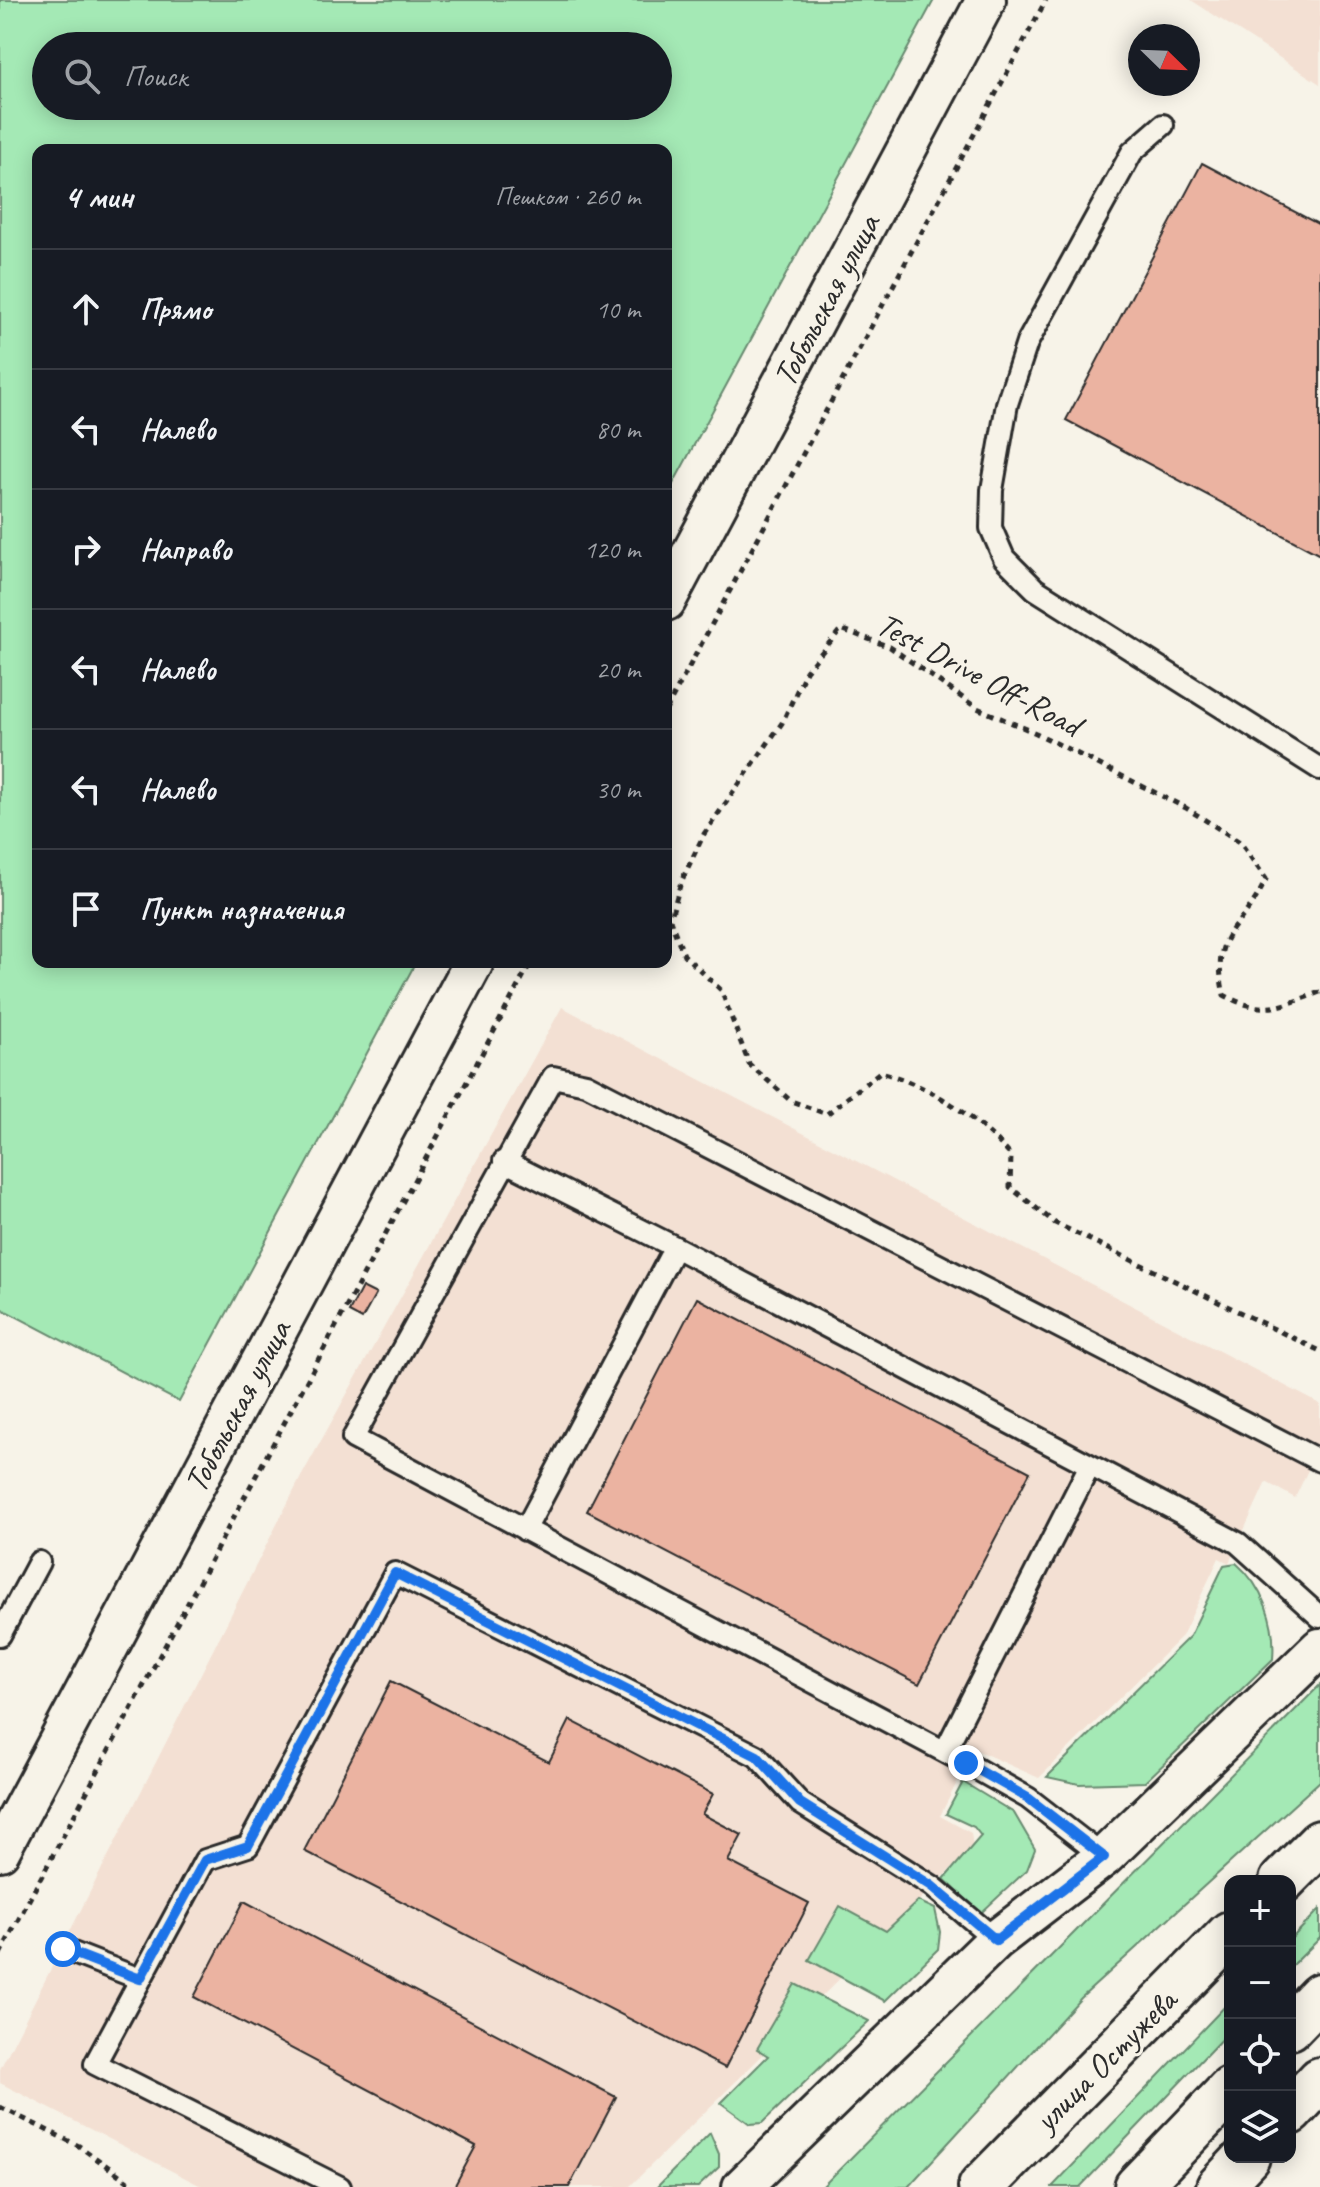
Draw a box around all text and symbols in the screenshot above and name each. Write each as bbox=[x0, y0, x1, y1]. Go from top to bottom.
north arrow bbox=[1128, 24, 1200, 96]
search box bbox=[32, 32, 672, 120]
icon: search bbox=[60, 54, 104, 98]
text: Поиск bbox=[124, 57, 187, 95]
text: 4 мин bbox=[64, 175, 133, 218]
text: Пешком · 260 m bbox=[495, 180, 640, 213]
street label: Тобольская улица bbox=[763, 205, 890, 393]
icon: ahead bbox=[64, 287, 108, 331]
text: Прямо bbox=[140, 290, 211, 328]
text: 10 m bbox=[596, 293, 640, 326]
icon: left bbox=[64, 407, 108, 451]
text: Налево bbox=[140, 410, 216, 448]
text: 80 m bbox=[596, 413, 640, 446]
icon: right bbox=[64, 527, 108, 571]
text: Направо bbox=[140, 530, 232, 568]
text: 120 m bbox=[584, 533, 640, 566]
street label: Test Drive Off-Road bbox=[869, 602, 1093, 748]
icon: left bbox=[64, 647, 108, 691]
text: Налево bbox=[140, 650, 216, 688]
text: 20 m bbox=[596, 653, 640, 686]
icon: left bbox=[64, 767, 108, 811]
text: Налево bbox=[140, 770, 216, 808]
text: 30 m bbox=[596, 773, 640, 806]
icon: arrive bbox=[64, 887, 108, 931]
text: Пункт назначения bbox=[140, 890, 343, 928]
street label: Тобольская улица bbox=[174, 1311, 301, 1499]
route end bbox=[948, 1745, 984, 1781]
map controls bbox=[1224, 1875, 1296, 2163]
button: + bbox=[1224, 1875, 1296, 1947]
route start bbox=[45, 1931, 81, 1967]
button: − bbox=[1224, 1947, 1296, 2019]
street label: улица Остужева bbox=[1023, 1977, 1188, 2142]
button: locate bbox=[1224, 2019, 1296, 2091]
button: layers bbox=[1224, 2091, 1296, 2163]

